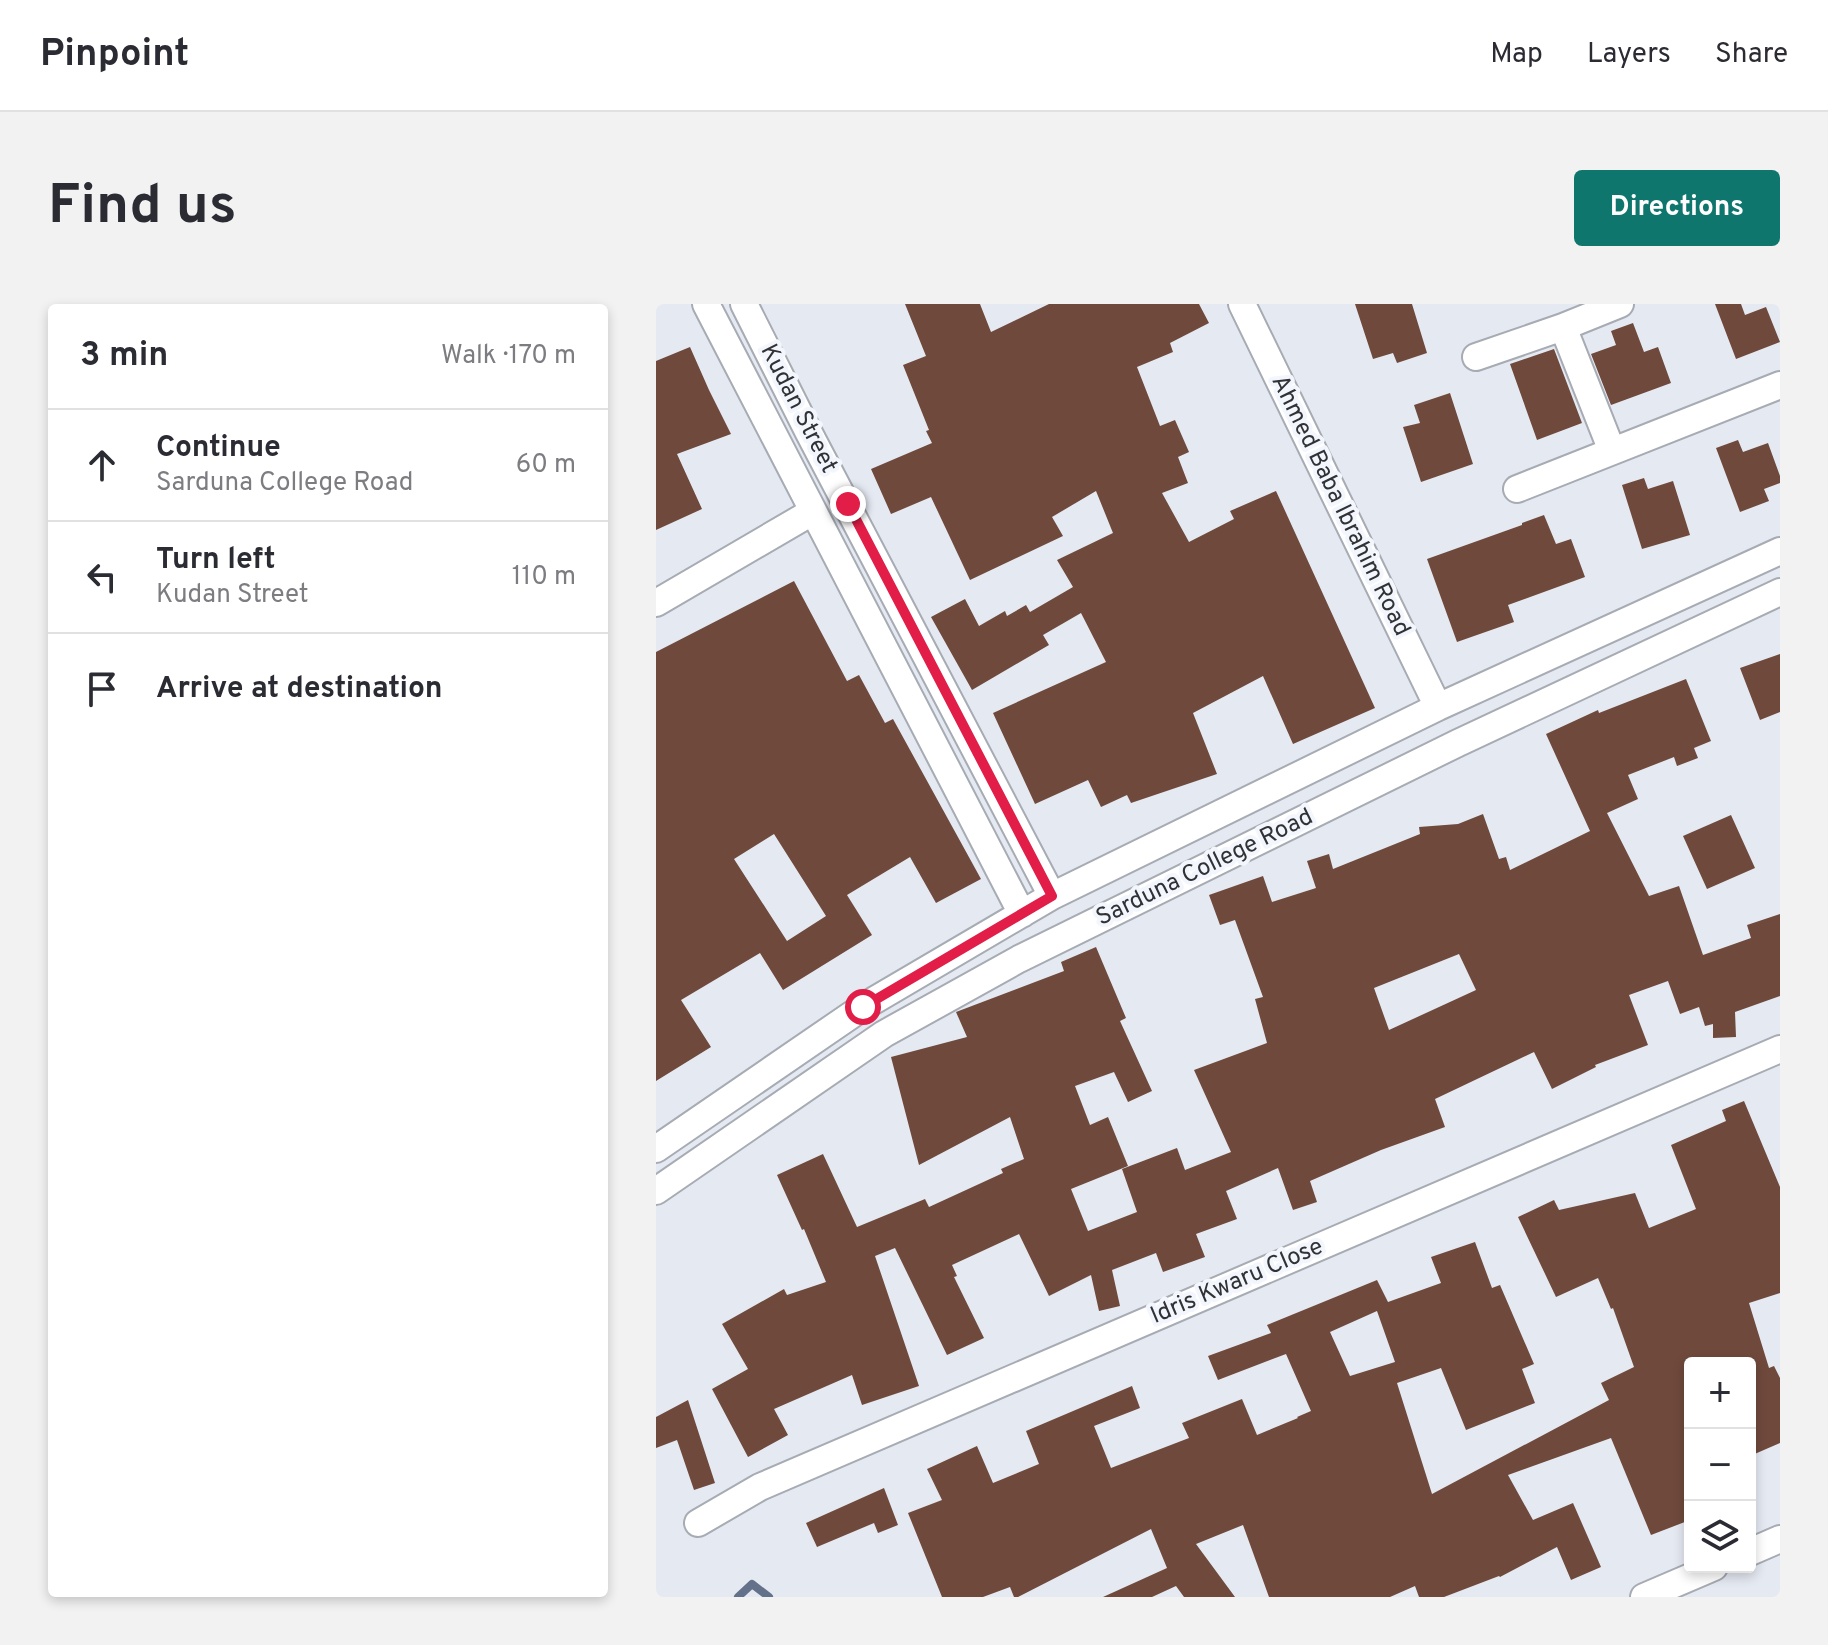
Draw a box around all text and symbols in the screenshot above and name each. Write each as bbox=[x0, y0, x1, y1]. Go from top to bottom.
text: Pinpoint bbox=[40, 31, 189, 80]
text: Map bbox=[1490, 37, 1543, 73]
text: Layers bbox=[1587, 37, 1671, 73]
text: Share bbox=[1715, 37, 1788, 73]
button: Directions bbox=[1574, 170, 1780, 246]
text: Find us bbox=[48, 173, 237, 243]
text: 3 min bbox=[80, 335, 168, 378]
street label: Kudan Street bbox=[753, 339, 843, 479]
text: Walk · 170 m bbox=[441, 340, 576, 373]
street label: Ahmed Baba Ibrahim Road bbox=[1264, 371, 1416, 641]
text: Continue bbox=[156, 430, 281, 467]
icon: ahead bbox=[80, 443, 124, 487]
text: 60 m bbox=[516, 449, 576, 482]
text: Sarduna College Road bbox=[156, 467, 413, 500]
route end bbox=[830, 486, 866, 522]
text: Turn left bbox=[156, 542, 276, 579]
icon: left bbox=[80, 555, 124, 599]
text: 110 m bbox=[512, 561, 576, 594]
text: Kudan Street bbox=[156, 579, 309, 612]
icon: arrive bbox=[80, 667, 124, 711]
text: Arrive at destination bbox=[156, 671, 442, 708]
street label: Sarduna College Road bbox=[1092, 802, 1318, 934]
route start bbox=[845, 989, 881, 1025]
street label: Idris Kwaru Close bbox=[1146, 1232, 1328, 1332]
map controls bbox=[1684, 1357, 1756, 1573]
button: + bbox=[1684, 1357, 1756, 1429]
button: − bbox=[1684, 1429, 1756, 1501]
button: layers bbox=[1684, 1501, 1756, 1573]

